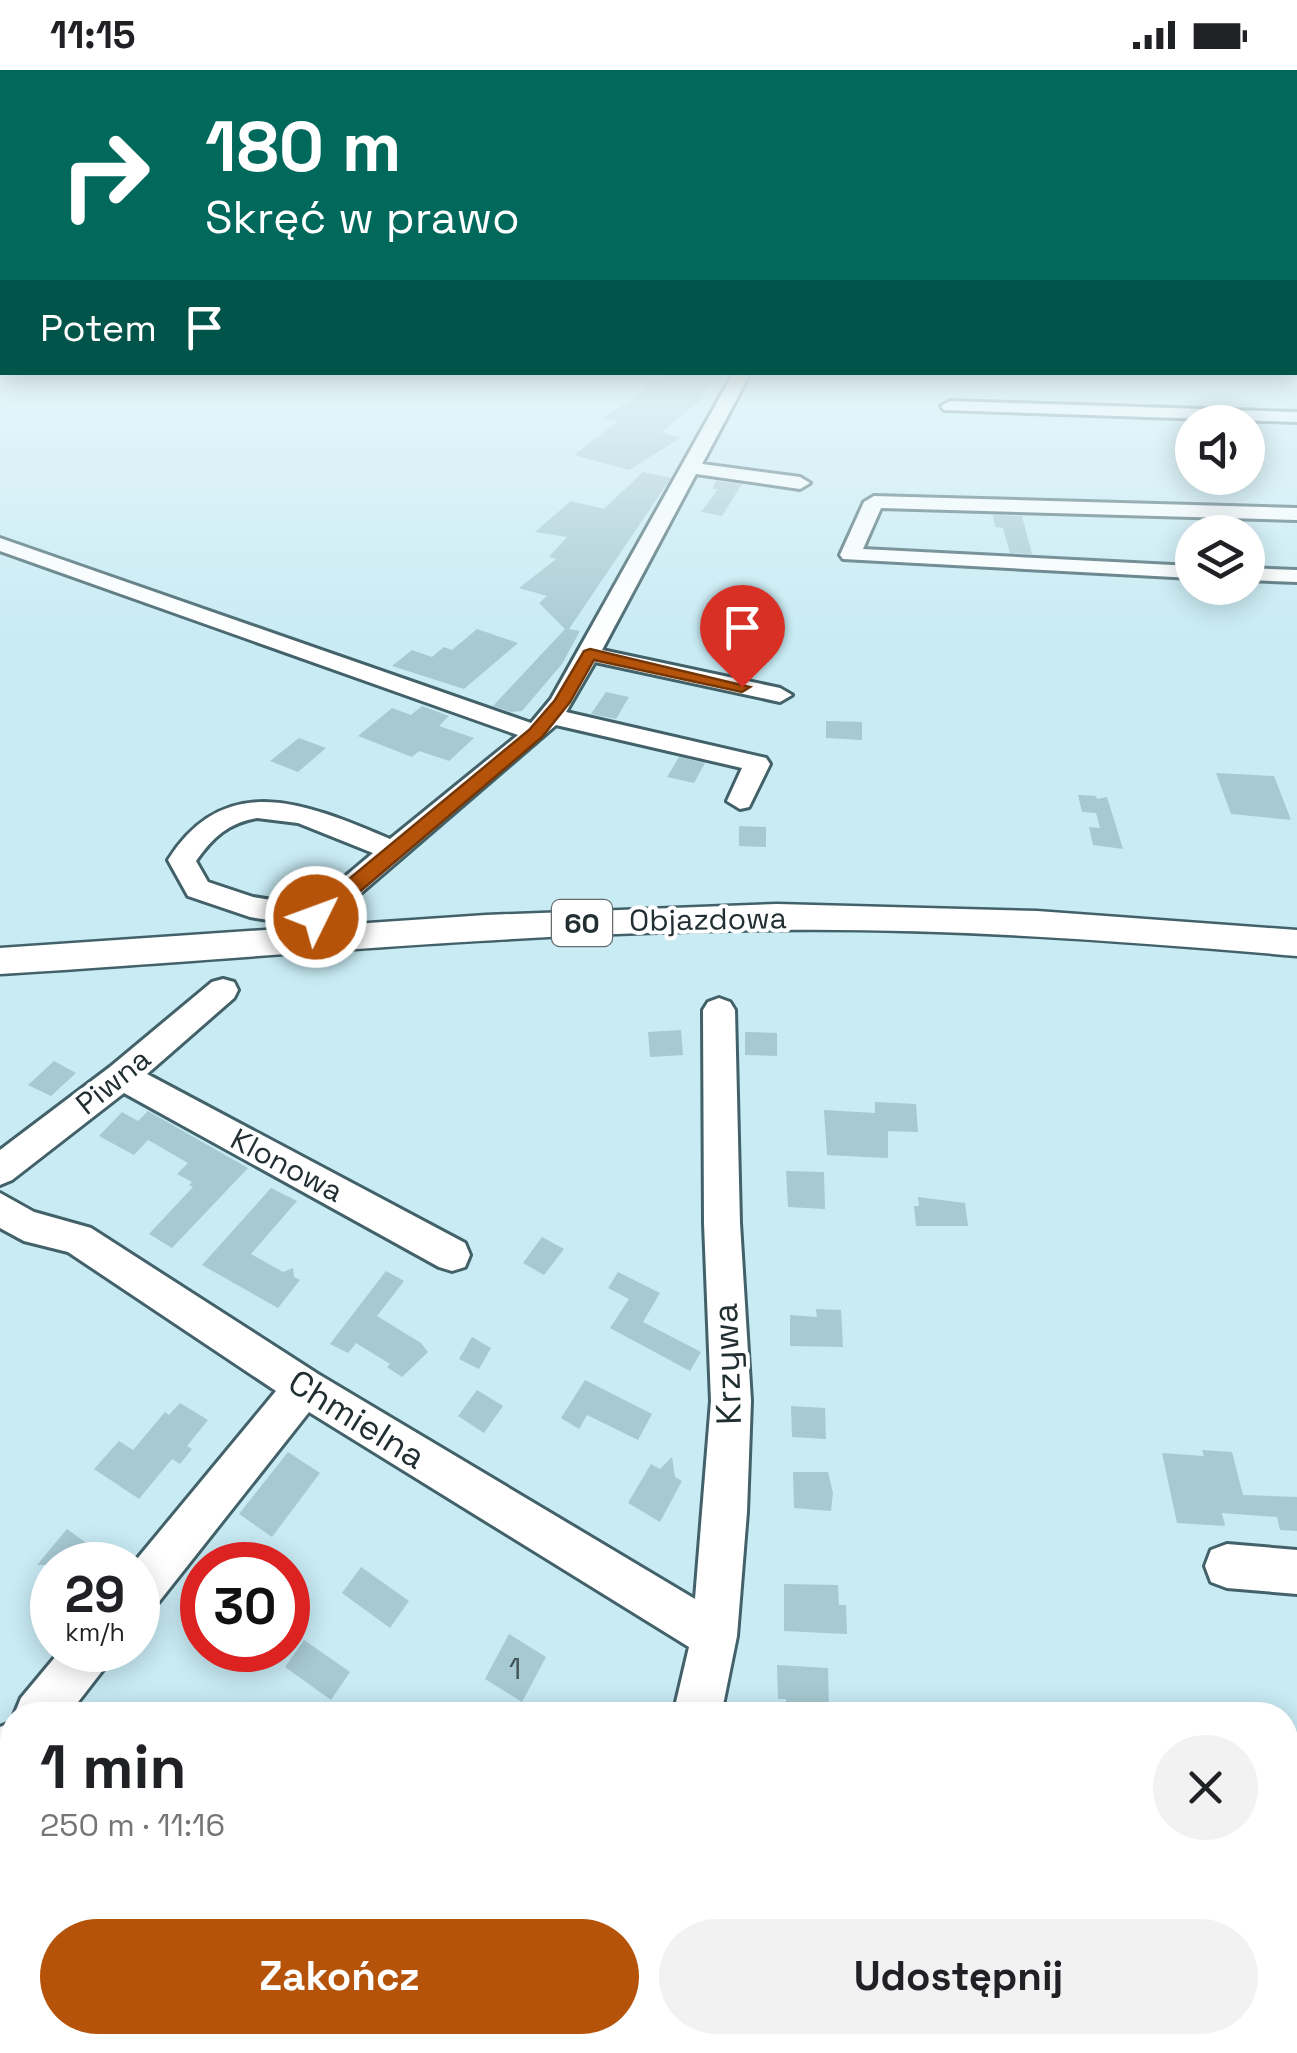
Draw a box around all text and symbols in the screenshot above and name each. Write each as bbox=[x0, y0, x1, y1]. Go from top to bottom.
text: 11:15 bbox=[50, 11, 136, 59]
text: 180 m bbox=[205, 102, 402, 191]
icon: right bbox=[40, 110, 170, 240]
text: Skręć w prawo bbox=[205, 189, 520, 246]
icon: arrive bbox=[177, 300, 232, 355]
text: Potem bbox=[40, 304, 157, 352]
map controls bbox=[1175, 405, 1265, 605]
button: sound bbox=[1175, 405, 1265, 495]
button: layers bbox=[1175, 515, 1265, 605]
pin bbox=[700, 585, 785, 688]
icon: arrive bbox=[715, 600, 770, 655]
position arrow bbox=[264, 865, 368, 969]
street label: Objazdowa bbox=[629, 898, 787, 940]
road number: 60 bbox=[552, 900, 612, 946]
street label: Piwna bbox=[68, 1039, 158, 1123]
street label: Klonowa bbox=[224, 1119, 350, 1211]
street label: Krzywa bbox=[703, 1302, 751, 1426]
street label: Chmielna bbox=[280, 1360, 434, 1478]
speed limit sign: 30 bbox=[180, 1542, 310, 1672]
text: 29 bbox=[65, 1563, 125, 1627]
text: km/h bbox=[65, 1616, 125, 1648]
house number: 1 bbox=[509, 1649, 521, 1688]
text: 1 min bbox=[40, 1729, 187, 1806]
button: close bbox=[1153, 1735, 1258, 1840]
text: 250 m · 11:16 bbox=[40, 1805, 225, 1845]
button: Zakończ bbox=[40, 1919, 639, 2034]
button: Udostępnij bbox=[659, 1919, 1258, 2034]

